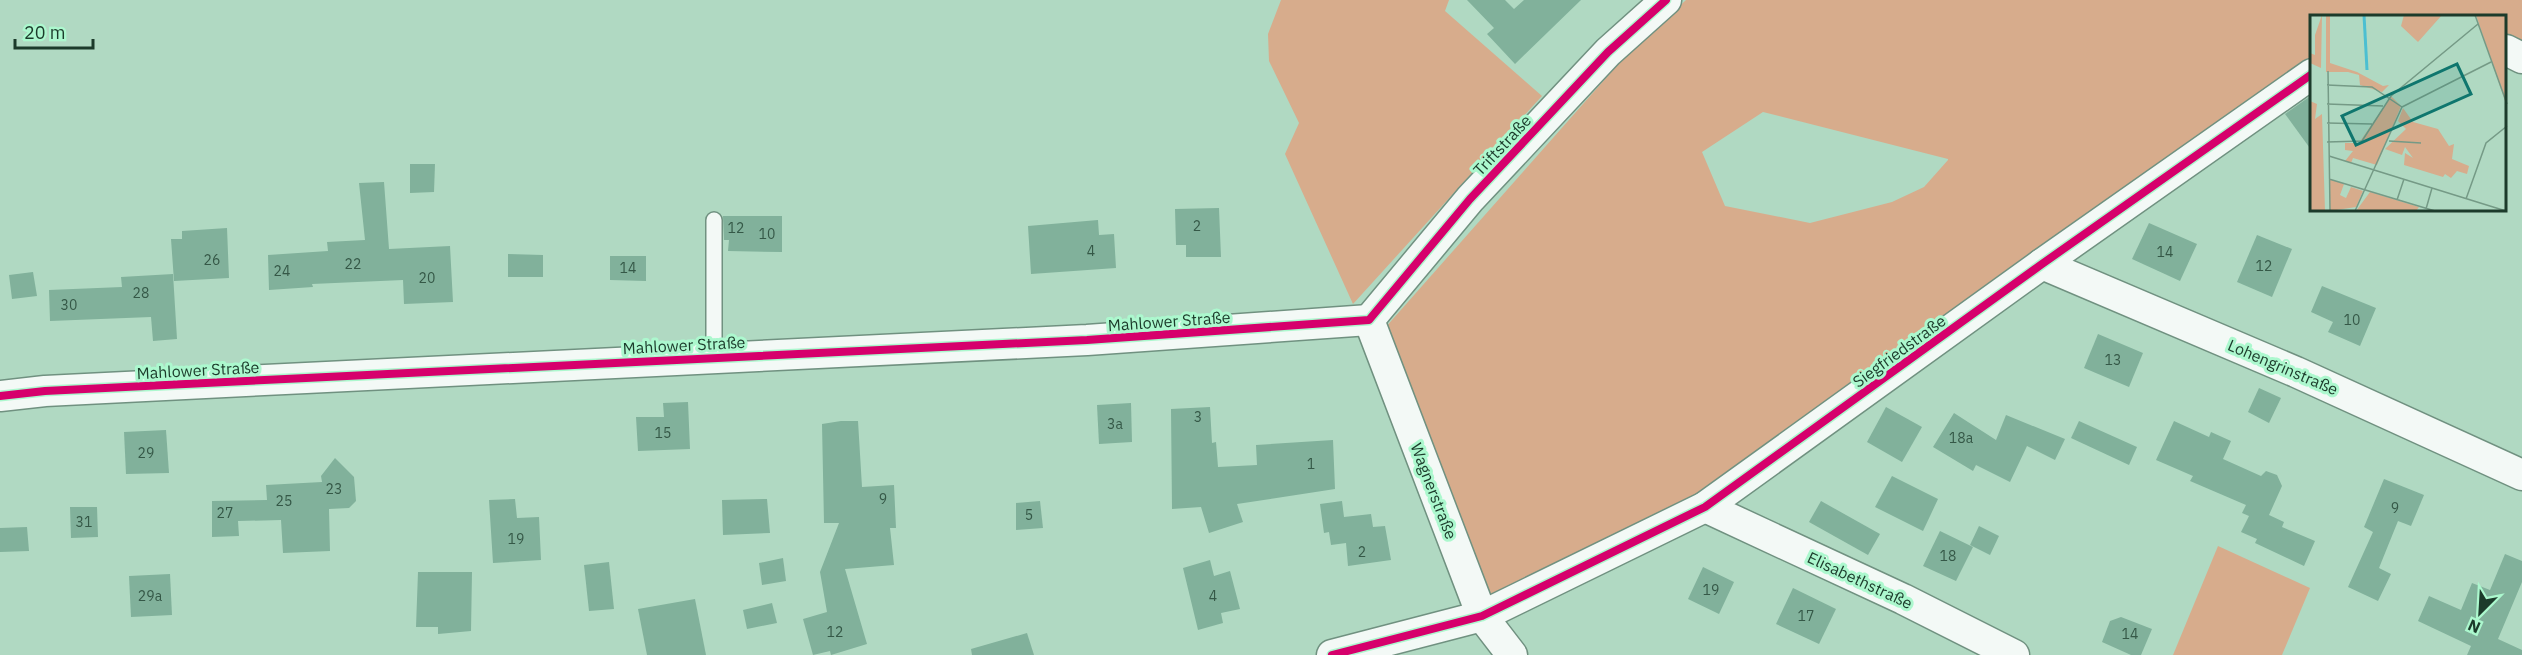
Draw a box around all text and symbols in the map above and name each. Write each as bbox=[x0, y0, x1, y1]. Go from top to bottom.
scale bar bbox=[15, 12, 93, 50]
inset map bbox=[2310, 15, 2507, 212]
text: 20 m bbox=[24, 21, 66, 44]
street label: Triftstraße bbox=[1469, 110, 1535, 180]
house number: 2 bbox=[1193, 217, 1201, 235]
house number: 12 bbox=[728, 219, 744, 237]
house number: 10 bbox=[759, 225, 775, 243]
house number: 4 bbox=[1087, 242, 1095, 260]
house number: 14 bbox=[2157, 243, 2173, 261]
house number: 26 bbox=[204, 251, 220, 269]
house number: 22 bbox=[345, 255, 361, 273]
house number: 12 bbox=[2256, 257, 2272, 275]
house number: 14 bbox=[620, 259, 636, 277]
house number: 24 bbox=[274, 262, 290, 280]
house number: 20 bbox=[419, 269, 435, 287]
house number: 28 bbox=[133, 284, 149, 302]
house number: 30 bbox=[61, 296, 77, 314]
street label: Mahlower Straße bbox=[1107, 307, 1231, 335]
street label: Siegfriedstraße bbox=[1848, 310, 1950, 392]
house number: 10 bbox=[2344, 311, 2360, 329]
street label: Mahlower Straße bbox=[622, 332, 746, 358]
street label: Lohengrinstraße bbox=[2225, 335, 2341, 399]
house number: 13 bbox=[2105, 351, 2121, 369]
street label: Mahlower Straße bbox=[136, 357, 260, 383]
house number: 3 bbox=[1194, 408, 1202, 426]
house number: 3a bbox=[1107, 415, 1123, 433]
house number: 15 bbox=[655, 424, 671, 442]
house number: 18a bbox=[1949, 429, 1974, 447]
street label: Wagnerstraße bbox=[1406, 440, 1462, 542]
house number: 29 bbox=[138, 444, 154, 462]
house number: 1 bbox=[1307, 455, 1315, 473]
house number: 23 bbox=[326, 480, 342, 498]
house number: 9 bbox=[879, 490, 887, 508]
house number: 25 bbox=[276, 492, 292, 510]
house number: 9 bbox=[2391, 499, 2399, 517]
house number: 27 bbox=[217, 504, 233, 522]
house number: 5 bbox=[1025, 506, 1033, 524]
house number: 31 bbox=[76, 513, 92, 531]
house number: 19 bbox=[508, 530, 524, 548]
house number: 2 bbox=[1358, 543, 1366, 561]
street label: Elisabethstraße bbox=[1804, 547, 1916, 613]
house number: 18 bbox=[1940, 547, 1956, 565]
house number: 19 bbox=[1703, 581, 1719, 599]
north arrow bbox=[2450, 583, 2510, 643]
house number: 29a bbox=[138, 587, 163, 605]
house number: 4 bbox=[1209, 587, 1217, 605]
house number: 17 bbox=[1798, 607, 1814, 625]
text: N bbox=[2465, 615, 2483, 638]
house number: 12 bbox=[827, 623, 843, 641]
house number: 14 bbox=[2122, 625, 2138, 643]

